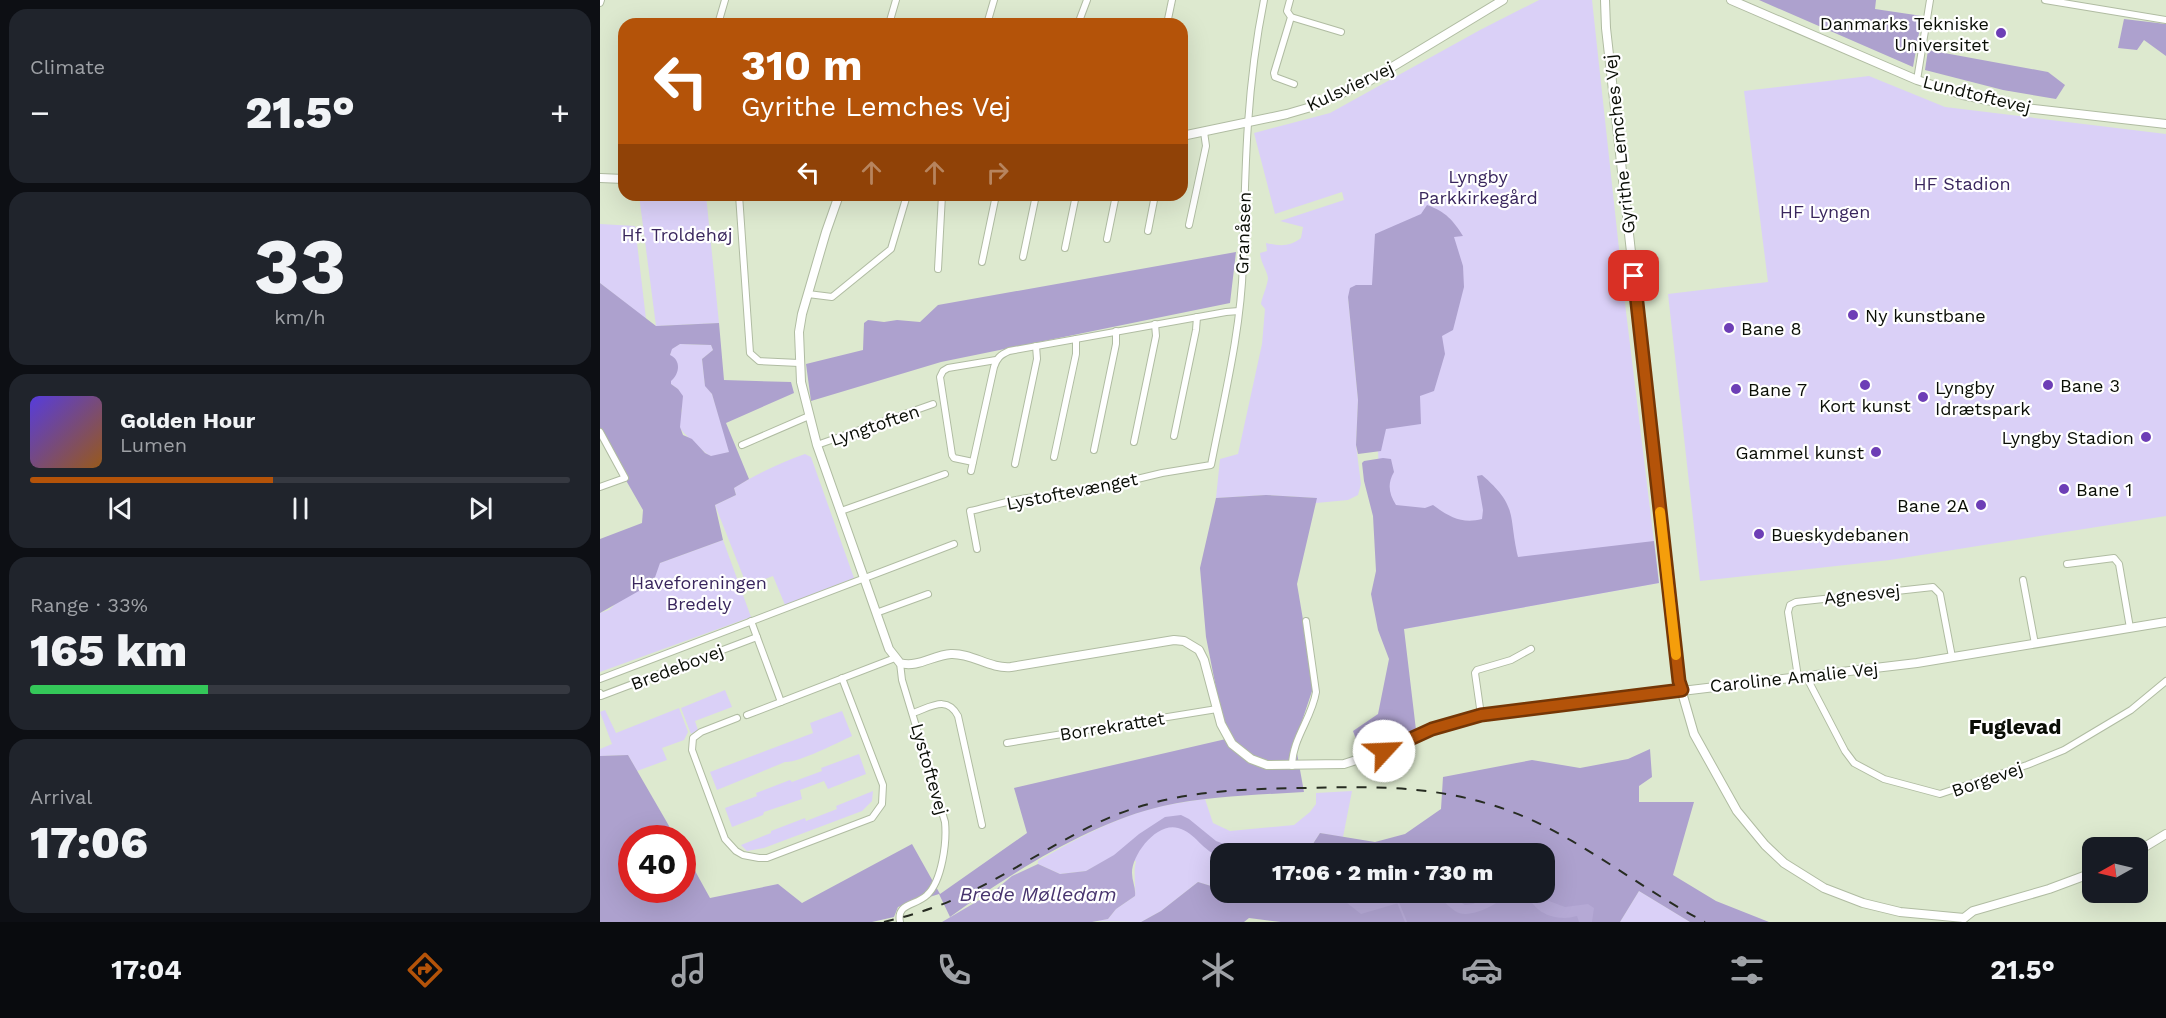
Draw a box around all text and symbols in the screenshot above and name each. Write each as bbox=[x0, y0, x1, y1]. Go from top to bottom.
place label: Danmarks Tekniske Universitet bbox=[1820, 13, 1989, 55]
marker: Danmarks Tekniske Universitet bbox=[1994, 26, 2008, 40]
text: 310 m bbox=[741, 41, 863, 90]
icon: left bbox=[642, 42, 720, 120]
street label: Gyrithe Lemches Vej bbox=[1599, 53, 1639, 235]
text: Climate bbox=[30, 55, 105, 79]
street label: Kulsviervej bbox=[1303, 57, 1397, 115]
street label: Lundtoftevej bbox=[1921, 70, 2033, 118]
text: 21.5° bbox=[245, 86, 355, 139]
text: Gyrithe Lemches Vej bbox=[741, 91, 1011, 123]
text: − bbox=[30, 93, 50, 132]
text: + bbox=[550, 93, 570, 132]
icon: left bbox=[792, 156, 825, 189]
icon: ahead bbox=[855, 156, 888, 189]
icon: ahead bbox=[918, 156, 951, 189]
icon: right bbox=[981, 156, 1014, 189]
park label: Lyngby Parkkirkegård bbox=[1418, 166, 1538, 208]
park label: HF Stadion bbox=[1913, 173, 2011, 194]
street label: Granåsen bbox=[1231, 191, 1255, 275]
park label: HF Lyngen bbox=[1780, 201, 1870, 222]
text: 33 bbox=[254, 220, 346, 312]
park label: Hf. Troldehøj bbox=[622, 224, 733, 245]
pin bbox=[1608, 250, 1659, 301]
icon: arrive bbox=[1617, 259, 1650, 292]
text: km/h bbox=[274, 305, 326, 329]
place label: Ny kunstbane bbox=[1865, 305, 1986, 326]
marker: Ny kunstbane bbox=[1846, 308, 1860, 322]
place label: Bane 8 bbox=[1741, 318, 1802, 339]
marker: Bane 8 bbox=[1722, 321, 1736, 335]
place label: Bane 3 bbox=[2060, 375, 2120, 396]
place label: Lyngby Idrætspark bbox=[1935, 377, 2030, 419]
marker: Kort kunst bbox=[1858, 378, 1872, 392]
marker: Bane 3 bbox=[2041, 378, 2055, 392]
place label: Bane 7 bbox=[1748, 379, 1807, 400]
marker: Bane 7 bbox=[1729, 382, 1743, 396]
marker: Lyngby Idrætspark bbox=[1916, 390, 1930, 404]
place label: Kort kunst bbox=[1819, 395, 1911, 416]
street label: Lyngtoften bbox=[828, 400, 922, 450]
text: Golden Hour bbox=[120, 408, 255, 433]
place label: Lyngby Stadion bbox=[2002, 427, 2134, 448]
marker: Lyngby Stadion bbox=[2139, 430, 2153, 444]
text: Lumen bbox=[120, 433, 187, 457]
place label: Gammel kunst bbox=[1736, 442, 1864, 463]
marker: Gammel kunst bbox=[1869, 445, 1883, 459]
street label: Lystoftevænget bbox=[1005, 468, 1140, 514]
place label: Bane 1 bbox=[2076, 479, 2132, 500]
marker: Bane 1 bbox=[2057, 482, 2071, 496]
icon: previous bbox=[104, 492, 137, 525]
icon: pause bbox=[284, 492, 317, 525]
icon: next bbox=[464, 492, 497, 525]
place label: Bane 2A bbox=[1897, 495, 1969, 516]
marker: Bane 2A bbox=[1974, 498, 1988, 512]
place label: Bueskydebanen bbox=[1771, 524, 1909, 545]
marker: Bueskydebanen bbox=[1752, 527, 1766, 541]
park label: Haveforeningen Bredely bbox=[631, 572, 767, 614]
street label: Agnesvej bbox=[1823, 580, 1901, 608]
text: Range · 33% bbox=[30, 593, 148, 617]
text: 165 km bbox=[30, 624, 187, 677]
street label: Bredebovej bbox=[628, 640, 726, 694]
street label: Caroline Amalie Vej bbox=[1709, 658, 1879, 696]
street label: Borrekrattet bbox=[1058, 707, 1166, 745]
district label: Fuglevad bbox=[1969, 714, 2061, 739]
position arrow bbox=[1352, 719, 1416, 783]
street label: Lystoftevej bbox=[907, 721, 953, 817]
street label: Borgevej bbox=[1949, 757, 2025, 801]
text: Arrival bbox=[30, 785, 92, 809]
text: 17:06 bbox=[30, 816, 148, 869]
speed limit sign: 40 bbox=[618, 825, 696, 903]
north arrow bbox=[2082, 837, 2148, 903]
map controls bbox=[2082, 837, 2148, 903]
text: 17:06 · 2 min · 730 m bbox=[1272, 860, 1493, 885]
water label: Brede Mølledam bbox=[959, 882, 1117, 906]
icon: directions bbox=[404, 949, 446, 991]
icon: music bbox=[668, 949, 710, 991]
icon: phone bbox=[933, 949, 975, 991]
icon: climate bbox=[1197, 949, 1239, 991]
icon: car bbox=[1461, 949, 1503, 991]
icon: filters bbox=[1726, 949, 1768, 991]
text: 17:04 bbox=[111, 954, 182, 986]
text: 21.5° bbox=[1990, 954, 2055, 986]

